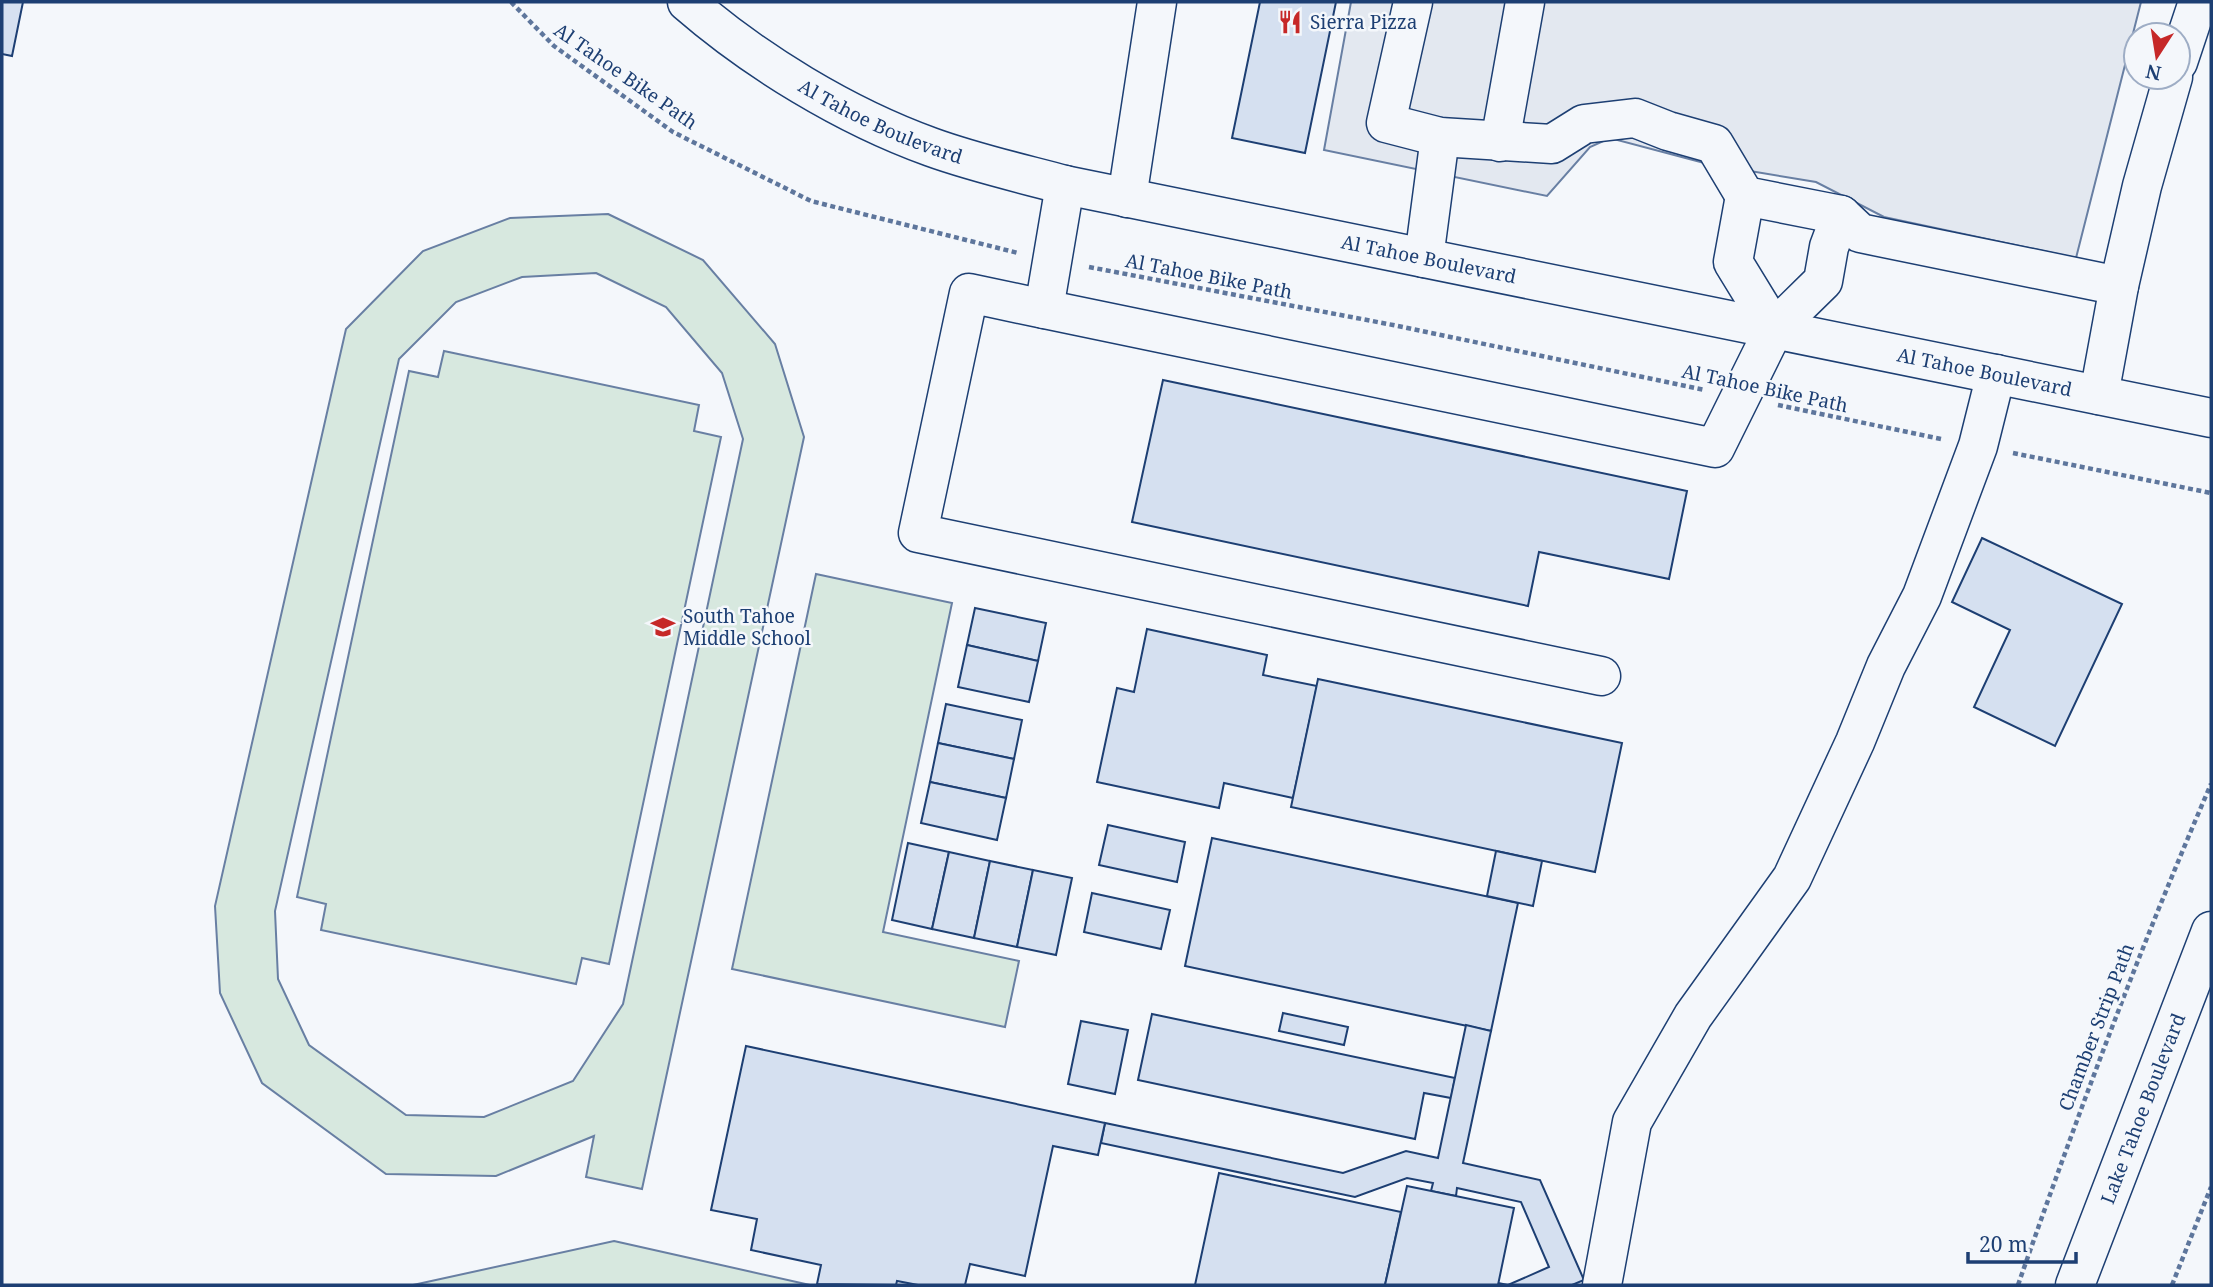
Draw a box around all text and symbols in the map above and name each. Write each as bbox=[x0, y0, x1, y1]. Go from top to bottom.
restaurant icon: Sierra Pizza bbox=[1276, 8, 1304, 36]
place label: Sierra Pizza bbox=[1310, 9, 1417, 35]
street label: Al Tahoe Bike Path bbox=[549, 17, 703, 135]
north arrow bbox=[2122, 21, 2192, 91]
text: N bbox=[2143, 58, 2163, 87]
street label: Al Tahoe Boulevard bbox=[794, 73, 966, 170]
street label: Al Tahoe Boulevard bbox=[1339, 229, 1519, 290]
street label: Al Tahoe Bike Path bbox=[1123, 247, 1295, 305]
street label: Al Tahoe Boulevard bbox=[1895, 341, 2075, 403]
street label: Al Tahoe Bike Path bbox=[1679, 358, 1851, 418]
place label: South Tahoe Middle School bbox=[683, 603, 811, 651]
school or university icon: South Tahoe Middle School bbox=[649, 613, 677, 641]
street label: Chamber Strip Path bbox=[2052, 939, 2140, 1115]
street label: Lake Tahoe Boulevard bbox=[2094, 1009, 2191, 1208]
scale bar bbox=[1968, 1220, 2076, 1264]
text: 20 m bbox=[1979, 1230, 2028, 1258]

